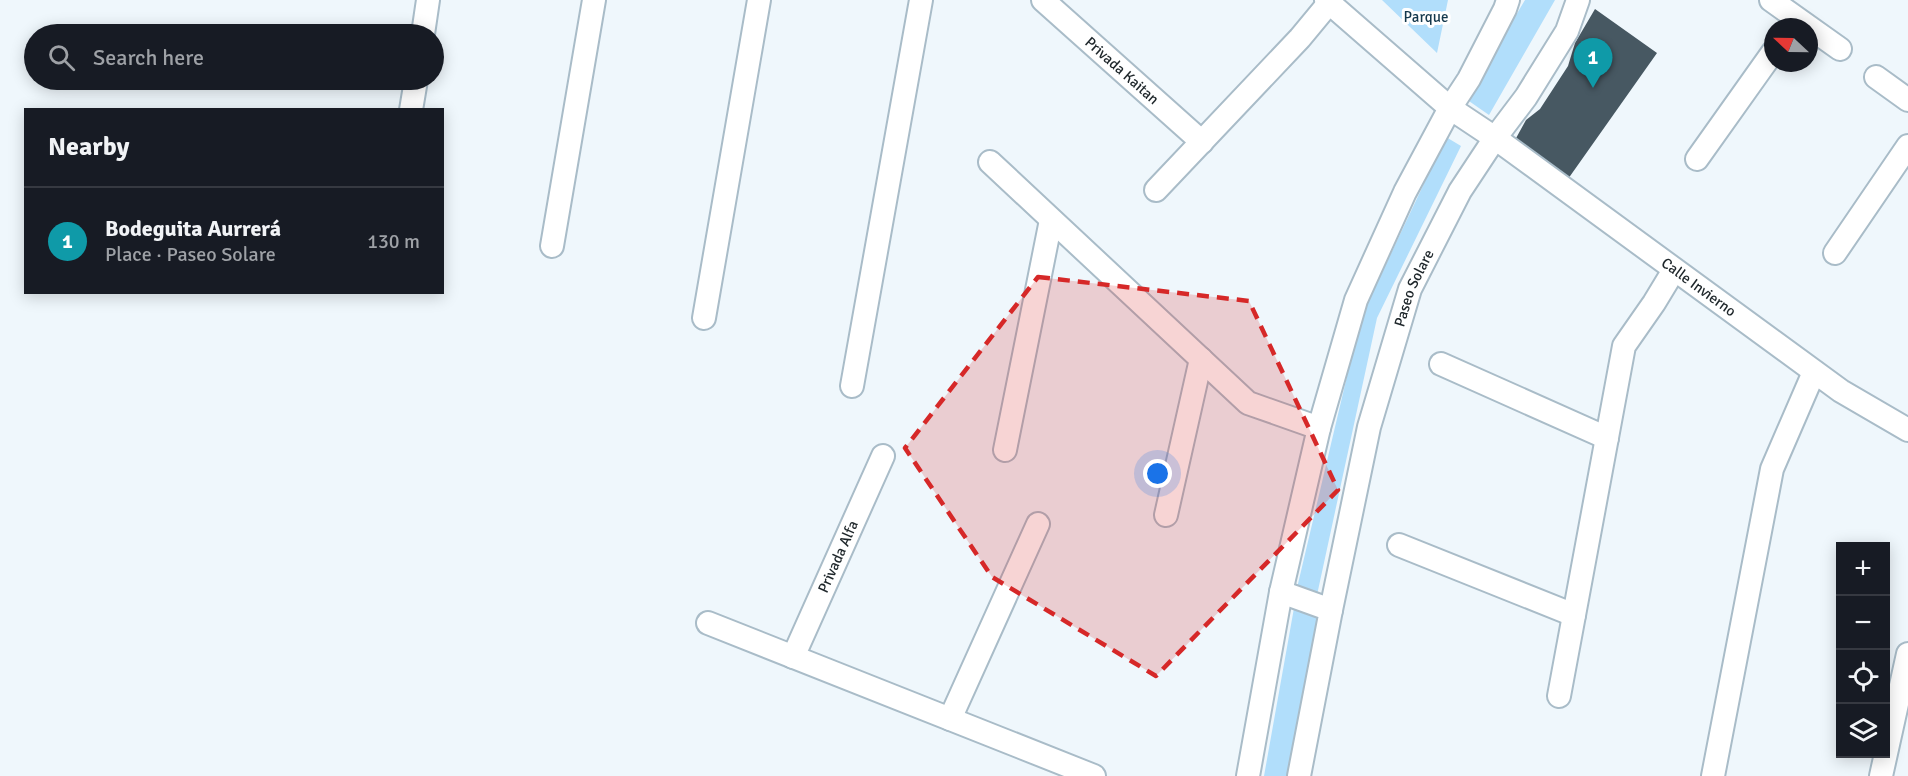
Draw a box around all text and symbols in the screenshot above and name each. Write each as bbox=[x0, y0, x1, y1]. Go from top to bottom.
park label: Parque bbox=[1404, 8, 1448, 26]
north arrow bbox=[1764, 18, 1818, 72]
search box bbox=[24, 24, 444, 90]
street label: Privada Kaitan bbox=[1081, 33, 1163, 108]
pin: 1 bbox=[1574, 38, 1612, 88]
icon: search bbox=[45, 41, 78, 74]
text: Search here bbox=[93, 44, 204, 71]
text: Nearby bbox=[48, 131, 129, 163]
text: Bodeguita Aurrerá bbox=[105, 215, 281, 242]
text: 1 bbox=[62, 229, 73, 254]
text: 130 m bbox=[367, 229, 420, 254]
text: Place · Paseo Solare bbox=[105, 242, 276, 267]
street label: Paseo Solare bbox=[1390, 247, 1438, 329]
street label: Calle Invierno bbox=[1658, 254, 1740, 320]
your location bbox=[1143, 459, 1172, 488]
street label: Privada Alfa bbox=[814, 518, 862, 596]
map controls bbox=[1836, 542, 1890, 758]
button: + bbox=[1836, 542, 1890, 596]
button: − bbox=[1836, 596, 1890, 650]
button: locate bbox=[1836, 650, 1890, 704]
button: layers bbox=[1836, 704, 1890, 758]

